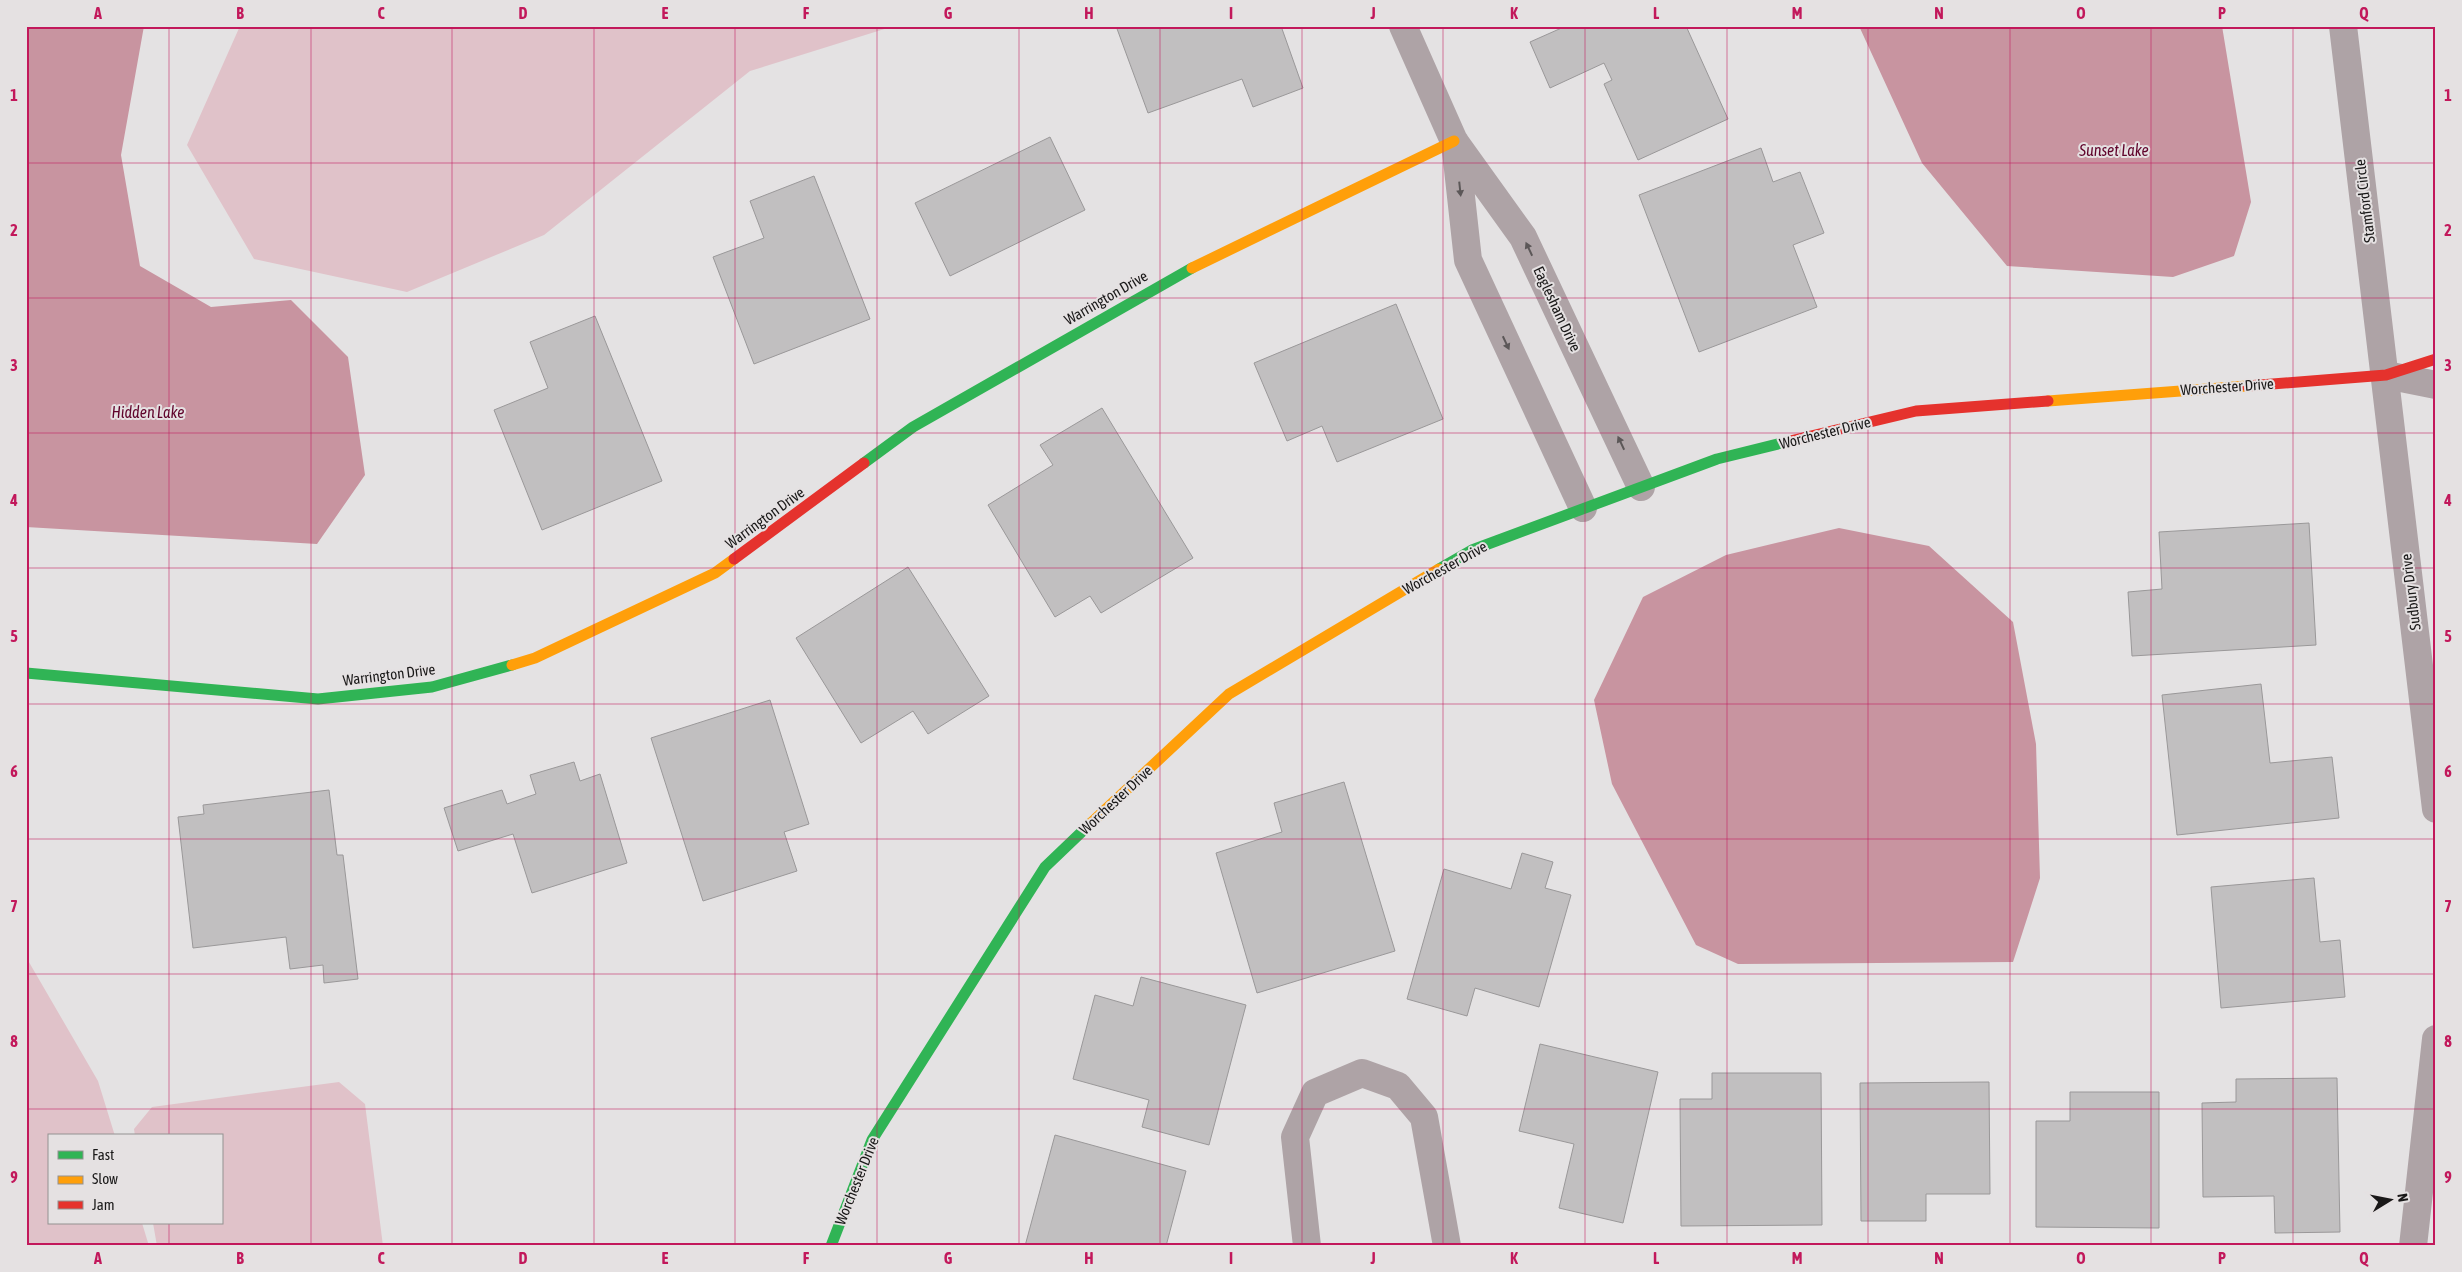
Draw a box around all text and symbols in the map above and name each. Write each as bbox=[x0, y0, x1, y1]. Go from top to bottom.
text: A bbox=[93, 4, 102, 22]
text: B bbox=[236, 4, 244, 22]
text: C bbox=[377, 4, 385, 22]
text: D bbox=[519, 4, 528, 22]
text: E bbox=[662, 4, 669, 22]
text: F bbox=[803, 4, 810, 22]
text: G bbox=[944, 4, 953, 22]
text: H bbox=[1084, 4, 1094, 22]
text: I bbox=[1229, 4, 1233, 22]
text: J bbox=[1369, 4, 1376, 22]
text: K bbox=[1510, 4, 1518, 22]
text: L bbox=[1653, 4, 1660, 22]
text: M bbox=[1792, 4, 1802, 22]
text: N bbox=[1934, 4, 1944, 22]
text: O bbox=[2076, 4, 2086, 22]
text: P bbox=[2218, 4, 2226, 22]
text: Q bbox=[2359, 4, 2369, 22]
text: 1 bbox=[10, 86, 18, 104]
text: 1 bbox=[2444, 86, 2452, 104]
water label: Sunset Lake bbox=[2078, 141, 2149, 159]
street label: Stamford Circle bbox=[2351, 158, 2378, 244]
one-way arrow bbox=[1456, 182, 1464, 198]
text: 2 bbox=[10, 221, 18, 239]
text: 2 bbox=[2444, 221, 2452, 239]
one-way arrow bbox=[1524, 242, 1532, 256]
street label: Eaglesham Drive bbox=[1530, 264, 1585, 354]
street label: Warrington Drive bbox=[1061, 267, 1150, 328]
one-way arrow bbox=[1502, 336, 1510, 350]
text: 3 bbox=[10, 356, 18, 374]
text: 3 bbox=[2444, 356, 2452, 374]
street label: Worchester Drive bbox=[2180, 375, 2274, 398]
water label: Hidden Lake bbox=[112, 403, 184, 421]
street label: Worchester Drive bbox=[1778, 413, 1872, 452]
one-way arrow bbox=[1616, 436, 1624, 450]
street label: Warrington Drive bbox=[722, 483, 808, 552]
text: 4 bbox=[9, 491, 18, 509]
text: 4 bbox=[2443, 491, 2452, 509]
street label: Worchester Drive bbox=[1400, 537, 1490, 598]
street label: Sudbury Drive bbox=[2397, 553, 2424, 631]
text: 5 bbox=[10, 627, 18, 645]
text: 5 bbox=[2444, 627, 2452, 645]
street label: Warrington Drive bbox=[342, 660, 436, 689]
street label: Worchester Drive bbox=[1076, 761, 1156, 838]
text: 6 bbox=[10, 762, 18, 780]
text: 6 bbox=[2444, 762, 2452, 780]
text: 7 bbox=[10, 897, 18, 915]
text: 7 bbox=[2444, 897, 2452, 915]
text: 8 bbox=[10, 1032, 18, 1050]
text: 8 bbox=[2444, 1032, 2452, 1050]
legend bbox=[48, 1134, 222, 1224]
street label: Worchester Drive bbox=[831, 1134, 882, 1227]
text: Fast bbox=[92, 1146, 114, 1163]
text: 9 bbox=[10, 1168, 18, 1186]
text: 9 bbox=[2444, 1168, 2452, 1186]
text: Slow bbox=[92, 1170, 118, 1187]
north arrow bbox=[2364, 1174, 2414, 1224]
text: N bbox=[2394, 1192, 2411, 1203]
text: Jam bbox=[92, 1196, 115, 1213]
text: A bbox=[93, 1249, 102, 1267]
text: B bbox=[236, 1249, 244, 1267]
text: C bbox=[377, 1249, 385, 1267]
text: D bbox=[519, 1249, 528, 1267]
text: E bbox=[662, 1249, 669, 1267]
text: F bbox=[803, 1249, 810, 1267]
text: G bbox=[944, 1249, 953, 1267]
text: H bbox=[1084, 1249, 1094, 1267]
text: I bbox=[1229, 1249, 1233, 1267]
text: J bbox=[1369, 1249, 1376, 1267]
text: K bbox=[1510, 1249, 1518, 1267]
text: L bbox=[1653, 1249, 1660, 1267]
text: M bbox=[1792, 1249, 1802, 1267]
text: N bbox=[1934, 1249, 1944, 1267]
text: O bbox=[2076, 1249, 2086, 1267]
text: P bbox=[2218, 1249, 2226, 1267]
text: Q bbox=[2359, 1249, 2369, 1267]

